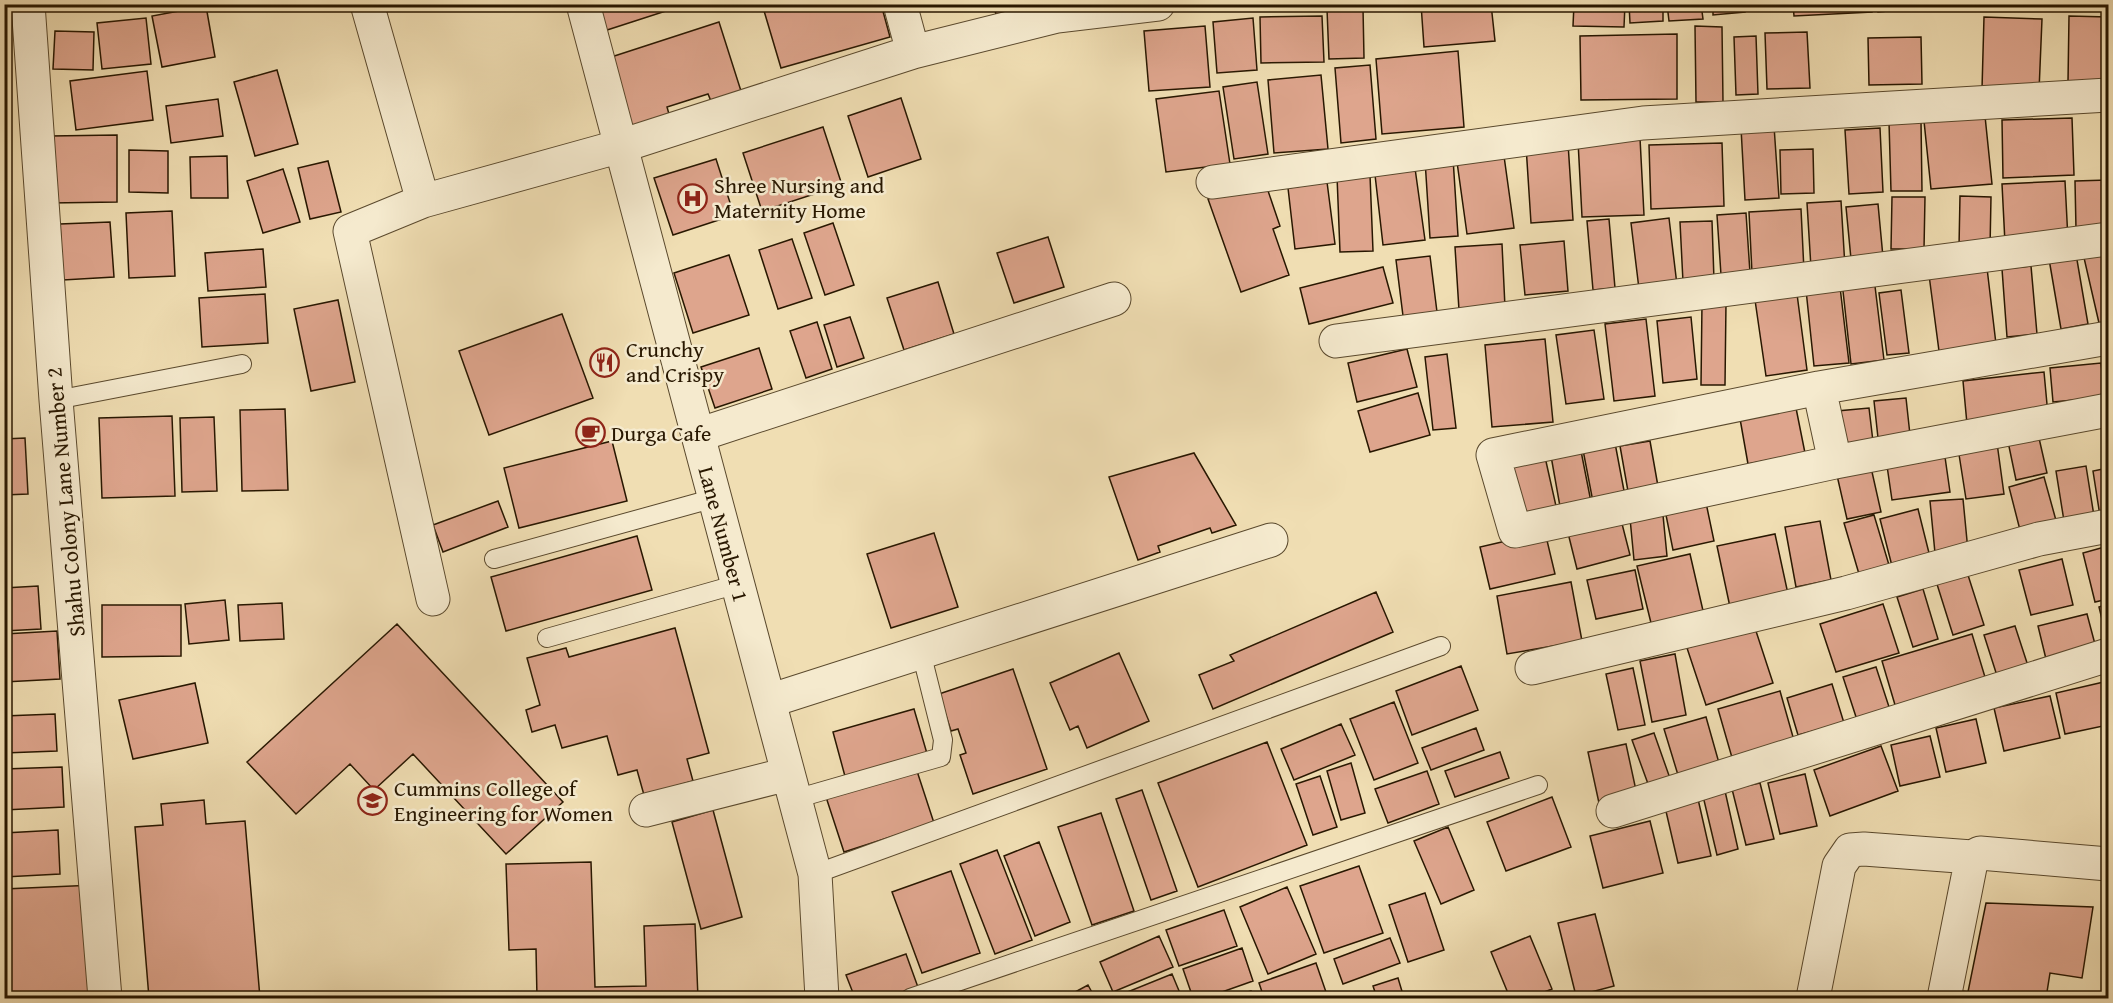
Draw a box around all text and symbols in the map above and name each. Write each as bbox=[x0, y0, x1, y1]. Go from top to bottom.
place label: Shree Nursing and Maternity Home bbox=[714, 169, 884, 226]
hospital icon: Shree Nursing and Maternity Home bbox=[677, 182, 709, 214]
place label: Crunchy and Crispy bbox=[626, 333, 724, 390]
restaurant icon: Crunchy and Crispy bbox=[589, 346, 621, 378]
street label: Shahu Colony Lane Number 2 bbox=[37, 366, 93, 638]
cafe icon: Durga Cafe bbox=[574, 417, 606, 449]
place label: Durga Cafe bbox=[611, 417, 711, 449]
street label: Lane Number 1 bbox=[691, 463, 757, 605]
place label: Cummins College of Engineering for Women bbox=[394, 772, 614, 829]
school or university icon: Cummins College of Engineering for Women bbox=[357, 785, 389, 817]

